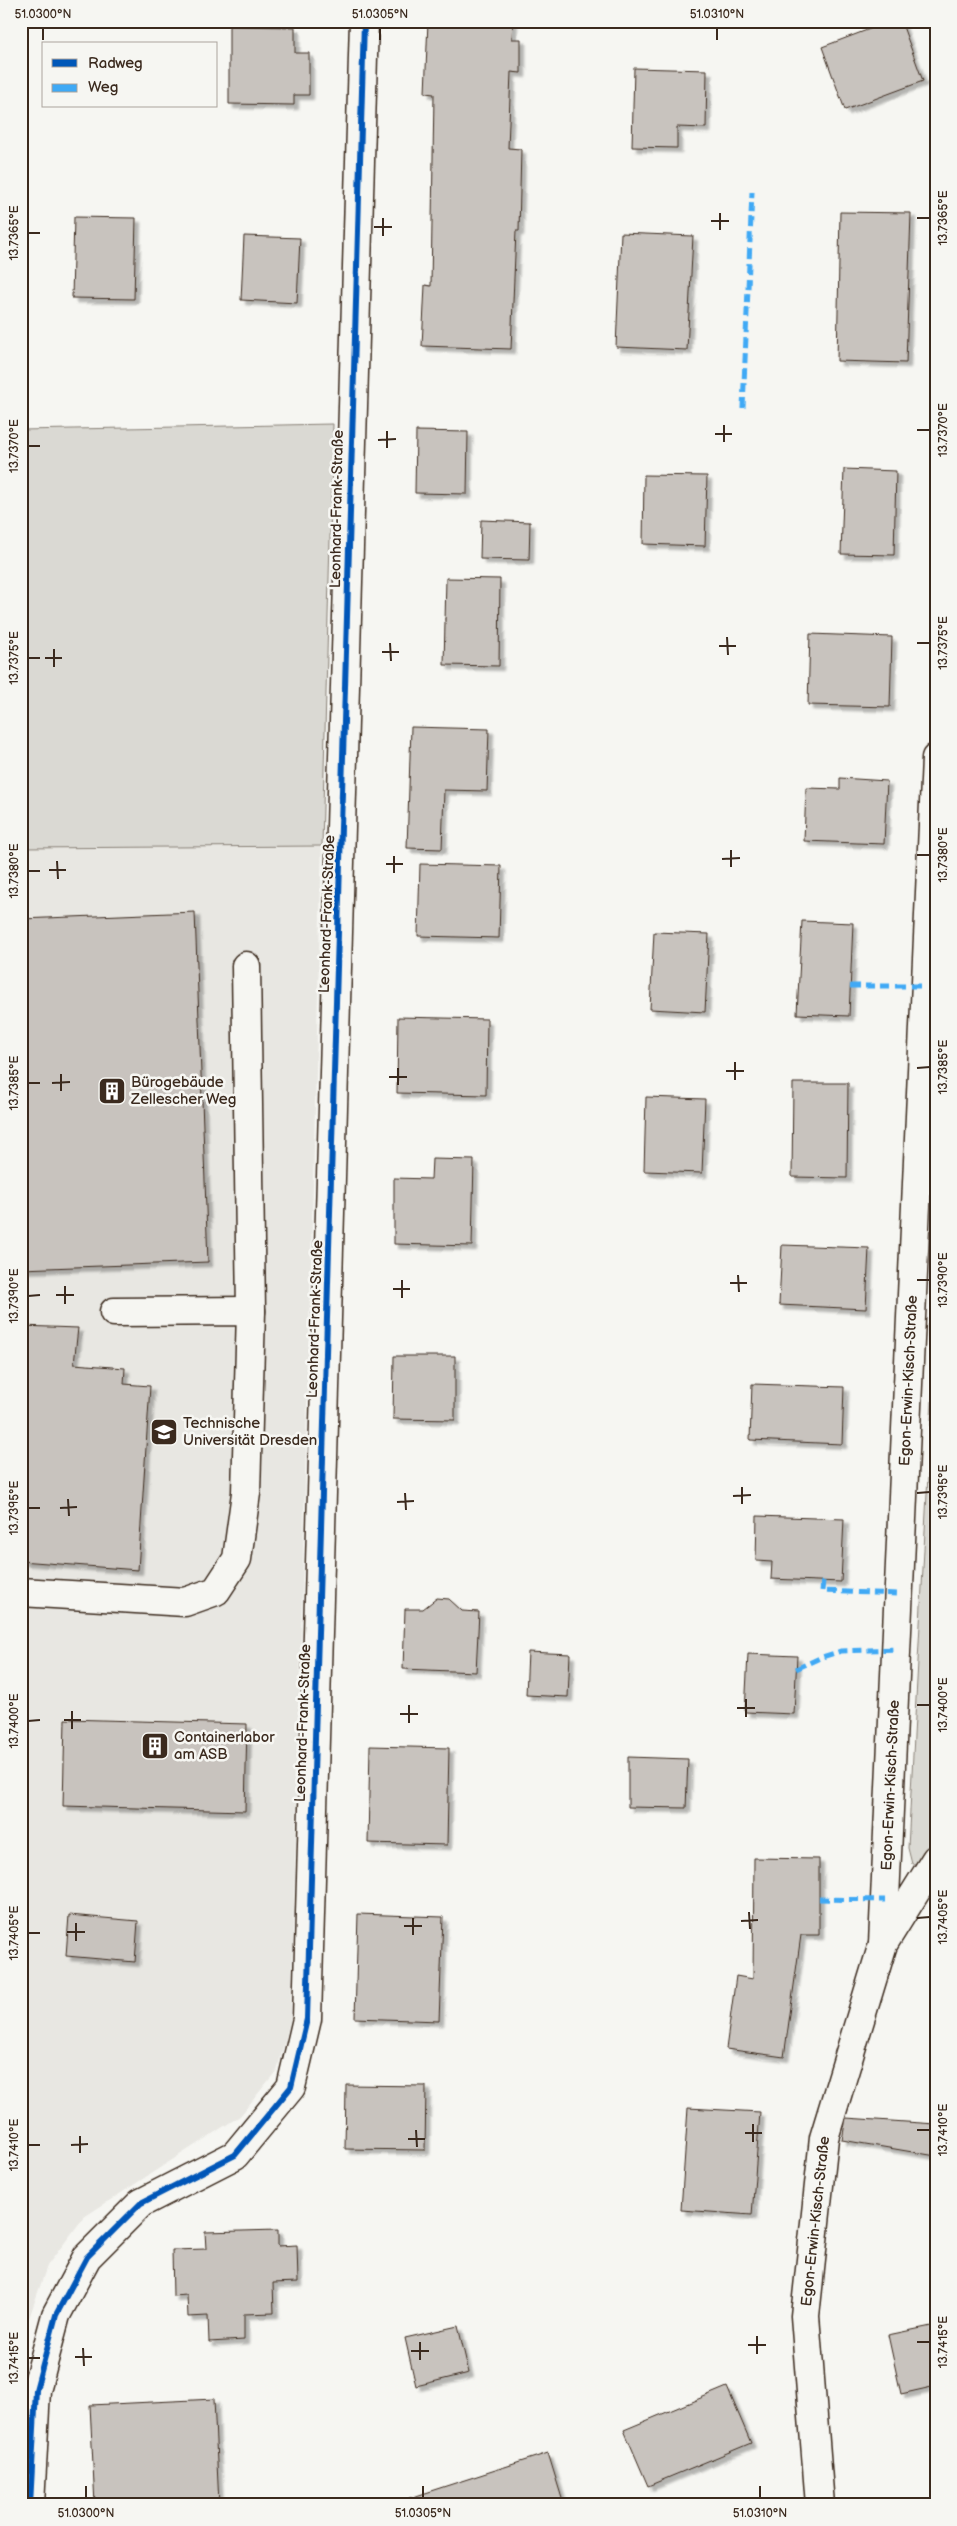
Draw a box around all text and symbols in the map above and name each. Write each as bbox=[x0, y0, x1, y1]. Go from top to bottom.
text: 51.0300°N bbox=[15, 7, 71, 22]
text: 51.0305°N bbox=[352, 7, 408, 22]
text: 51.0310°N bbox=[690, 7, 744, 22]
legend bbox=[42, 42, 218, 108]
text: Radweg bbox=[88, 54, 143, 73]
text: Weg bbox=[88, 78, 118, 97]
text: 13.7365°E bbox=[936, 190, 951, 246]
text: 13.7365°E bbox=[7, 205, 22, 261]
text: 13.7370°E bbox=[936, 403, 951, 457]
text: 13.7370°E bbox=[7, 419, 22, 473]
street label: Leonhard-Frank-Straße bbox=[326, 430, 348, 588]
text: 13.7375°E bbox=[936, 616, 951, 670]
text: 13.7375°E bbox=[7, 631, 22, 685]
text: 13.7380°E bbox=[936, 827, 951, 883]
street label: Leonhard-Frank-Straße bbox=[315, 834, 339, 994]
text: 13.7380°E bbox=[7, 843, 22, 899]
text: 13.7385°E bbox=[936, 1040, 951, 1094]
text: 13.7385°E bbox=[7, 1056, 22, 1110]
place label: Bürogebäude Zellescher Weg bbox=[130, 1073, 236, 1109]
building icon: Bürogebäude Zellescher Weg bbox=[97, 1076, 127, 1106]
street label: Leonhard-Frank-Straße bbox=[303, 1239, 327, 1399]
text: 13.7390°E bbox=[936, 1252, 951, 1308]
text: 13.7390°E bbox=[7, 1268, 22, 1324]
street label: Egon-Erwin-Kisch-Straße bbox=[895, 1295, 921, 1466]
place label: Technische Universität Dresden bbox=[183, 1414, 317, 1450]
school or university icon: Technische Universität Dresden bbox=[149, 1417, 179, 1447]
text: 13.7395°E bbox=[936, 1465, 951, 1519]
text: 13.7395°E bbox=[7, 1481, 22, 1535]
street label: Leonhard-Frank-Straße bbox=[291, 1643, 315, 1803]
text: 13.7400°E bbox=[936, 1677, 951, 1733]
text: 13.7400°E bbox=[7, 1693, 22, 1749]
street label: Egon-Erwin-Kisch-Straße bbox=[877, 1699, 903, 1871]
place label: Containerlabor am ASB bbox=[174, 1728, 275, 1764]
building icon: Containerlabor am ASB bbox=[140, 1731, 170, 1761]
text: 13.7405°E bbox=[936, 1890, 951, 1944]
text: 13.7405°E bbox=[7, 1906, 22, 1960]
text: 13.7410°E bbox=[936, 2104, 951, 2156]
text: 13.7410°E bbox=[7, 2119, 22, 2171]
street label: Egon-Erwin-Kisch-Straße bbox=[797, 2135, 834, 2307]
text: 13.7415°E bbox=[936, 2316, 951, 2368]
text: 13.7415°E bbox=[7, 2332, 22, 2384]
text: 51.0300°N bbox=[58, 2506, 114, 2521]
text: 51.0305°N bbox=[395, 2506, 451, 2521]
text: 51.0310°N bbox=[733, 2506, 787, 2521]

